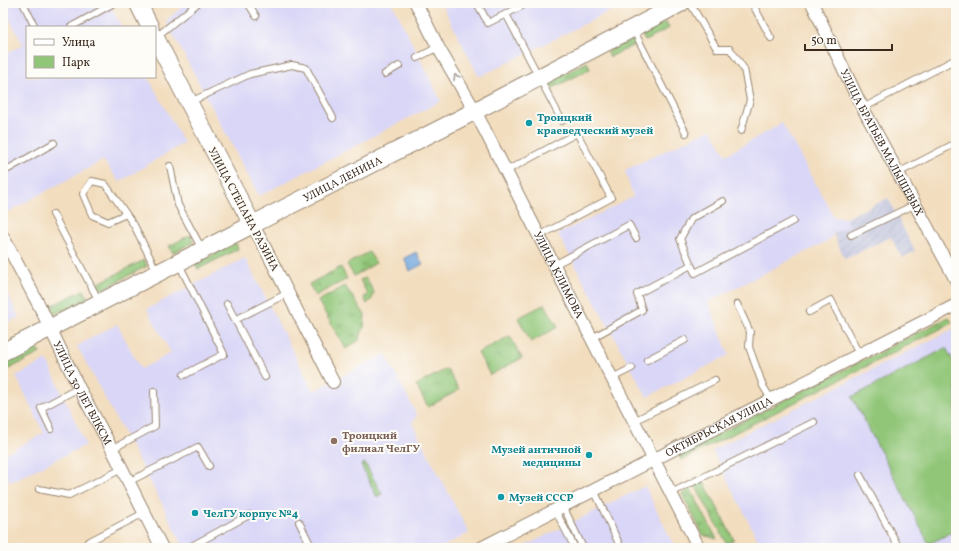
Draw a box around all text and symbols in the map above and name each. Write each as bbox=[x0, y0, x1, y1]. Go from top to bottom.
legend bbox=[26, 26, 156, 78]
scale bar bbox=[805, 26, 892, 52]
text: 50 m bbox=[811, 33, 837, 49]
text: Улица bbox=[62, 35, 95, 51]
text: Парк bbox=[62, 55, 90, 71]
street label: УЛИЦА БРАТЬЕВ МАЛЫШЕВЫХ bbox=[836, 67, 926, 219]
one-way arrow bbox=[453, 74, 460, 81]
place label: Троицкий краеведческий музей bbox=[537, 111, 653, 139]
marker: Троицкий краеведческий музей bbox=[524, 118, 534, 128]
street label: УЛИЦА СТЕПАНА РАЗИНА bbox=[204, 145, 282, 274]
street label: УЛИЦА ЛЕНИНА bbox=[301, 154, 385, 207]
street label: УЛИЦА КЛИМОВА bbox=[529, 229, 586, 322]
street label: УЛИЦА 30 ЛЕТ ВЛКСМ bbox=[48, 339, 115, 448]
street label: ОКТЯБРЬСКАЯ УЛИЦА bbox=[663, 394, 776, 461]
place label: Троицкий филиал ЧелГУ bbox=[342, 429, 420, 457]
marker: Троицкий филиал ЧелГУ bbox=[329, 436, 339, 446]
place label: Музей античной медицины bbox=[491, 443, 581, 471]
marker: Музей античной медицины bbox=[584, 450, 594, 460]
place label: Музей СССР bbox=[509, 491, 574, 506]
marker: Музей СССР bbox=[496, 492, 506, 502]
place label: ЧелГУ корпус №4 bbox=[203, 507, 299, 522]
marker: ЧелГУ корпус №4 bbox=[190, 508, 200, 518]

